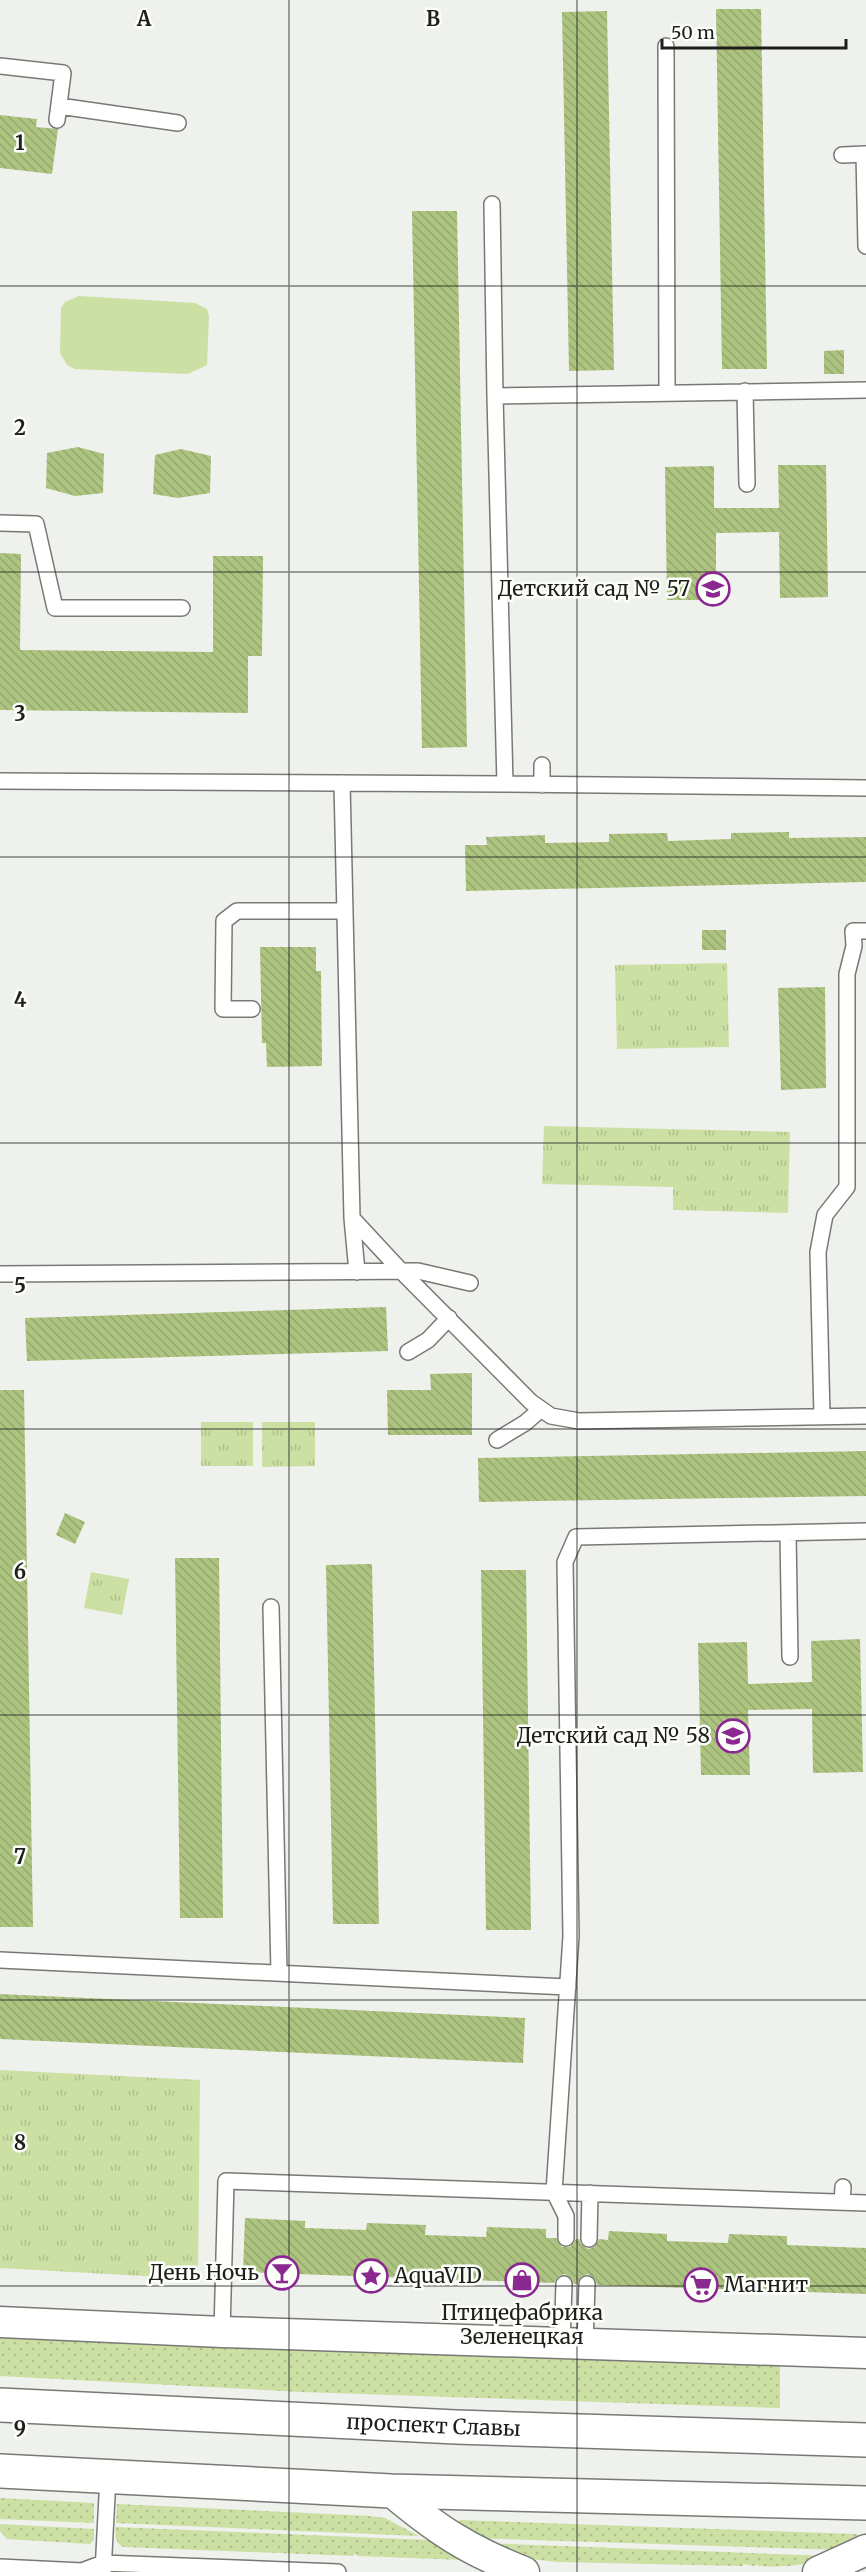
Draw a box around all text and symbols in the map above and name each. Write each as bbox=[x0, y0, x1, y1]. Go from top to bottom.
text: A bbox=[136, 6, 152, 31]
text: B bbox=[426, 6, 440, 31]
scale bar bbox=[662, 12, 846, 50]
text: 50 m bbox=[671, 21, 715, 44]
text: 1 bbox=[15, 130, 25, 155]
text: 2 bbox=[14, 415, 26, 440]
school or university icon: Детский сад № 57 bbox=[695, 571, 731, 607]
place label: Детский сад № 57 bbox=[498, 575, 690, 602]
text: 3 bbox=[14, 701, 26, 726]
text: 4 bbox=[14, 987, 27, 1012]
text: 5 bbox=[14, 1273, 26, 1298]
text: 6 bbox=[14, 1559, 26, 1584]
school or university icon: Детский сад № 58 bbox=[715, 1718, 751, 1754]
place label: Детский сад № 58 bbox=[517, 1722, 710, 1749]
text: 7 bbox=[14, 1844, 26, 1869]
text: 8 bbox=[14, 2130, 26, 2155]
bar icon: День Ночь bbox=[264, 2255, 300, 2291]
place icon: AquaVID bbox=[353, 2258, 389, 2294]
place label: День Ночь bbox=[149, 2259, 259, 2286]
place label: AquaVID bbox=[393, 2262, 482, 2289]
shop icon: Птицефабрика Зеленецкая bbox=[504, 2262, 540, 2298]
supermarket icon: Магнит bbox=[683, 2267, 719, 2303]
place label: Магнит bbox=[724, 2271, 809, 2298]
place label: Птицефабрика Зеленецкая bbox=[441, 2299, 603, 2350]
street label: проспект Славы bbox=[346, 2408, 521, 2442]
text: 9 bbox=[14, 2416, 26, 2441]

